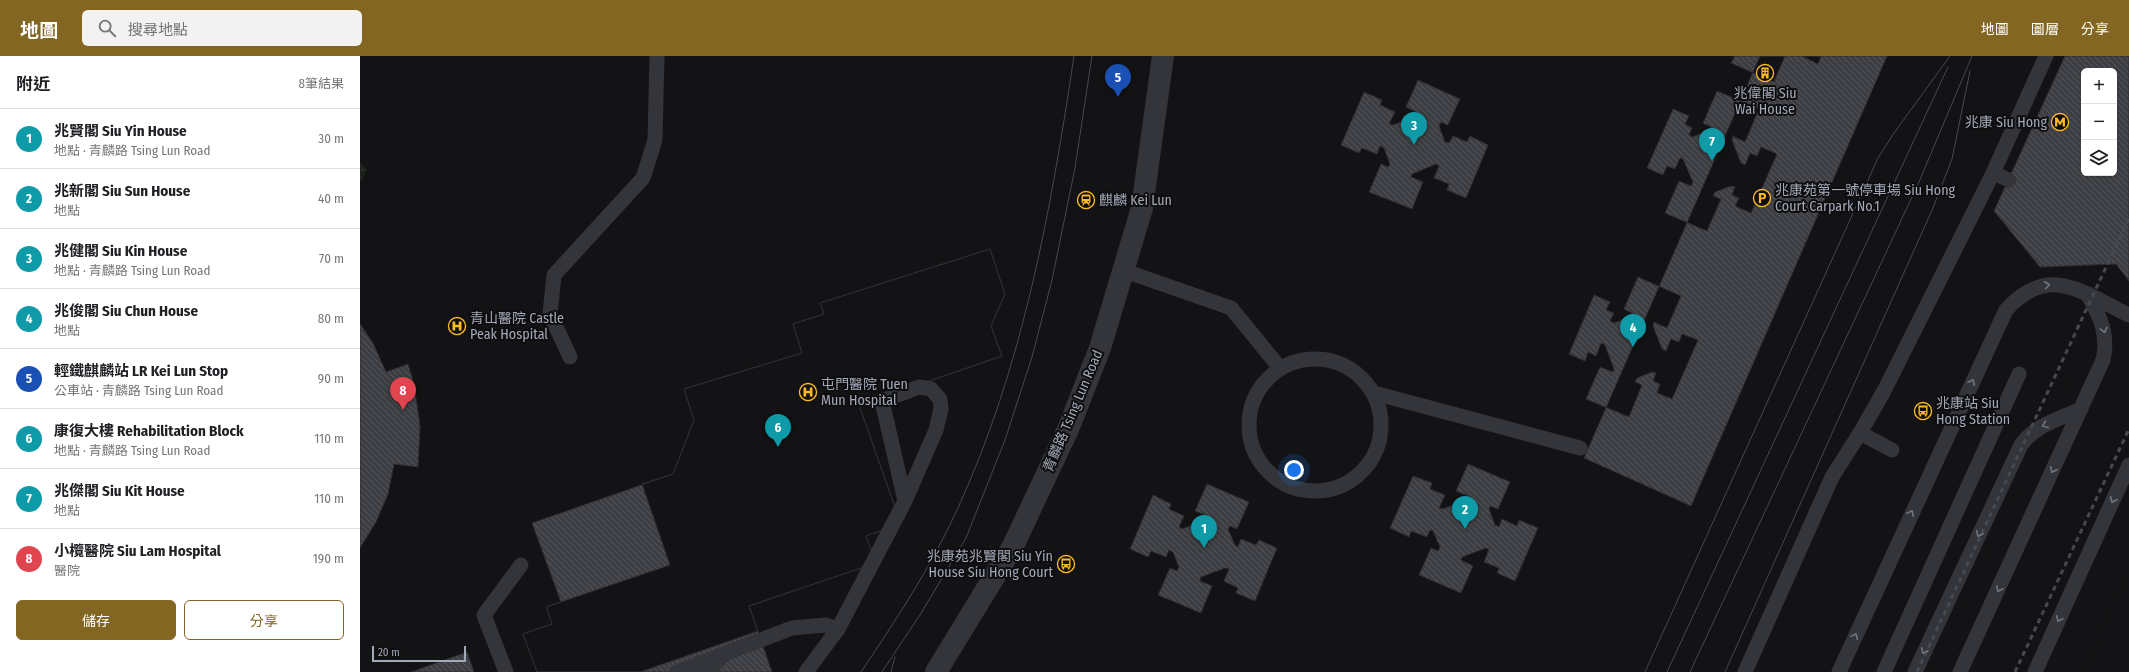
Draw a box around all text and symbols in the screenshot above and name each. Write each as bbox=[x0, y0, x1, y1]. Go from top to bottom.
search box bbox=[82, 10, 362, 46]
icon: search bbox=[96, 17, 118, 39]
text: 地圖 bbox=[20, 19, 58, 42]
text: 搜尋地點 bbox=[128, 21, 188, 39]
text: 地圖 bbox=[1981, 21, 2009, 38]
text: 圖層 bbox=[2031, 21, 2059, 38]
text: 分享 bbox=[2081, 21, 2109, 38]
building icon: 兆偉閣 Siu Wai House bbox=[1755, 63, 1775, 83]
pin: 5 bbox=[1105, 64, 1131, 97]
map controls bbox=[2081, 68, 2117, 176]
button: + bbox=[2081, 68, 2117, 104]
text: 附近 bbox=[16, 74, 50, 95]
text: 8筆結果 bbox=[298, 76, 344, 91]
place label: 兆偉閣 Siu Wai House bbox=[1733, 85, 1797, 118]
button: − bbox=[2081, 104, 2117, 140]
pin: 3 bbox=[1401, 112, 1427, 145]
metro station icon: 兆康 Siu Hong bbox=[2050, 112, 2070, 132]
place label: 兆康 Siu Hong bbox=[1965, 114, 2047, 131]
text: 兆賢閣 Siu Yin House bbox=[54, 122, 187, 140]
pin: 7 bbox=[1699, 128, 1725, 161]
text: 1 bbox=[26, 131, 32, 146]
text: 30 m bbox=[318, 131, 344, 146]
button: layers bbox=[2081, 140, 2117, 176]
text: 地點 · 青麟路 Tsing Lun Road bbox=[54, 143, 210, 158]
text: 兆新閣 Siu Sun House bbox=[54, 182, 190, 200]
place label: 兆康苑第一號停車場 Siu Hong Court Carpark No.1 bbox=[1775, 182, 1956, 215]
parking icon: 兆康苑第一號停車場 Siu Hong Court Carpark No.1 bbox=[1752, 188, 1772, 208]
station icon: 麒麟 Kei Lun bbox=[1076, 190, 1096, 210]
text: 2 bbox=[26, 191, 32, 206]
text: 40 m bbox=[318, 191, 344, 206]
place label: 麒麟 Kei Lun bbox=[1099, 192, 1172, 209]
text: 地點 bbox=[54, 203, 80, 218]
text: 兆健閣 Siu Kin House bbox=[54, 242, 187, 260]
text: 3 bbox=[26, 251, 32, 266]
text: 70 m bbox=[319, 251, 344, 266]
text: 地點 · 青麟路 Tsing Lun Road bbox=[54, 263, 210, 278]
one-way arrow bbox=[2044, 281, 2051, 290]
text: 兆俊閣 Siu Chun House bbox=[54, 302, 198, 320]
place label: 青山醫院 Castle Peak Hospital bbox=[470, 310, 564, 343]
text: 4 bbox=[26, 311, 32, 326]
text: 80 m bbox=[318, 311, 344, 326]
pin: 4 bbox=[1620, 314, 1646, 347]
hospital icon: 青山醫院 Castle Peak Hospital bbox=[447, 316, 467, 336]
text: 地點 bbox=[54, 323, 80, 338]
one-way arrow bbox=[2099, 327, 2107, 333]
street label: 青麟路 Tsing Lun Road bbox=[1040, 347, 1106, 475]
text: 輕鐵麒麟站 LR Kei Lun Stop bbox=[54, 362, 228, 380]
text: 5 bbox=[26, 371, 32, 386]
text: 90 m bbox=[318, 371, 344, 386]
place label: 屯門醫院 Tuen Mun Hospital bbox=[821, 376, 908, 409]
pin: 8 bbox=[390, 377, 416, 410]
one-way arrow bbox=[1967, 379, 1975, 387]
hospital icon: 屯門醫院 Tuen Mun Hospital bbox=[798, 382, 818, 402]
text: 公車站 · 青麟路 Tsing Lun Road bbox=[54, 383, 223, 398]
place label: 兆康站 Siu Hong Station bbox=[1936, 395, 2010, 428]
bus stop icon: 兆康站 Siu Hong Station bbox=[1913, 401, 1933, 421]
pin: 6 bbox=[765, 414, 791, 447]
one-way arrow bbox=[2041, 420, 2048, 428]
text: 康復大樓 Rehabilitation Block bbox=[54, 422, 244, 440]
text: 6 bbox=[26, 431, 32, 446]
text: 110 m bbox=[314, 431, 344, 446]
text: 地點 · 青麟路 Tsing Lun Road bbox=[54, 443, 210, 458]
your location bbox=[1284, 460, 1304, 480]
one-way arrow bbox=[2050, 466, 2058, 474]
text: 兆傑閣 Siu Kit House bbox=[54, 482, 185, 500]
text: 7 bbox=[26, 491, 32, 506]
text: 110 m bbox=[314, 491, 344, 506]
pin: 2 bbox=[1452, 496, 1478, 529]
one-way arrow bbox=[2110, 496, 2118, 504]
text: 地點 bbox=[54, 503, 80, 518]
one-way arrow bbox=[1907, 510, 1915, 517]
pin: 1 bbox=[1191, 515, 1217, 548]
one-way arrow bbox=[1976, 529, 1984, 537]
text: 小欖醫院 Siu Lam Hospital bbox=[54, 542, 221, 560]
place label: 兆康苑兆賢閣 Siu Yin House Siu Hong Court bbox=[927, 548, 1053, 581]
text: 8 bbox=[26, 551, 32, 566]
text: 190 m bbox=[313, 551, 344, 566]
bus stop icon: 兆康苑兆賢閣 Siu Yin House Siu Hong Court bbox=[1056, 554, 1076, 574]
text: 醫院 bbox=[54, 563, 80, 578]
one-way arrow bbox=[1996, 584, 2004, 592]
button: 儲存 bbox=[16, 600, 176, 640]
button: 分享 bbox=[184, 600, 344, 640]
one-way arrow bbox=[2056, 614, 2064, 622]
one-way arrow bbox=[1850, 633, 1858, 641]
scale bar bbox=[372, 644, 466, 663]
text: 20 m bbox=[378, 646, 400, 659]
one-way arrow bbox=[1921, 647, 1929, 655]

